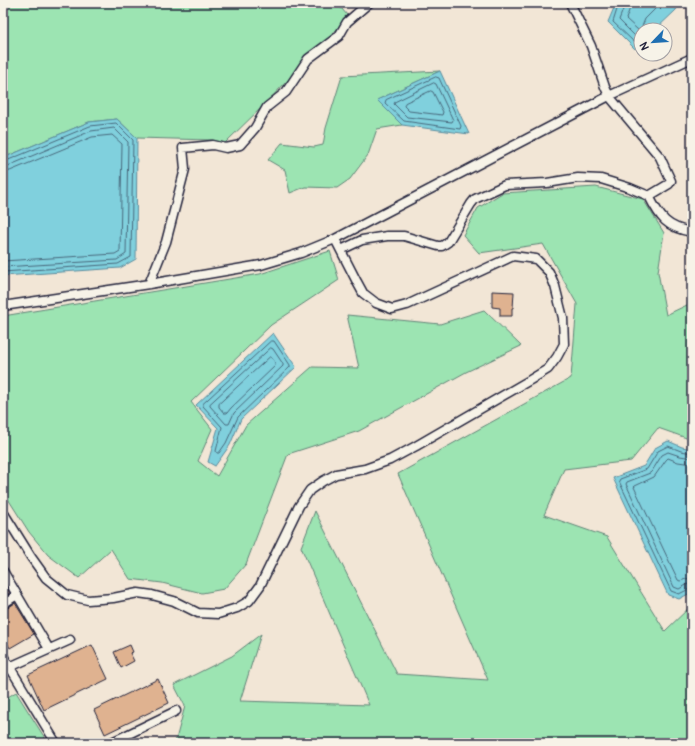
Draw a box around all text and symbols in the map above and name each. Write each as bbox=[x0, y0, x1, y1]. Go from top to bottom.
north arrow bbox=[633, 22, 673, 62]
text: N bbox=[637, 39, 652, 52]

